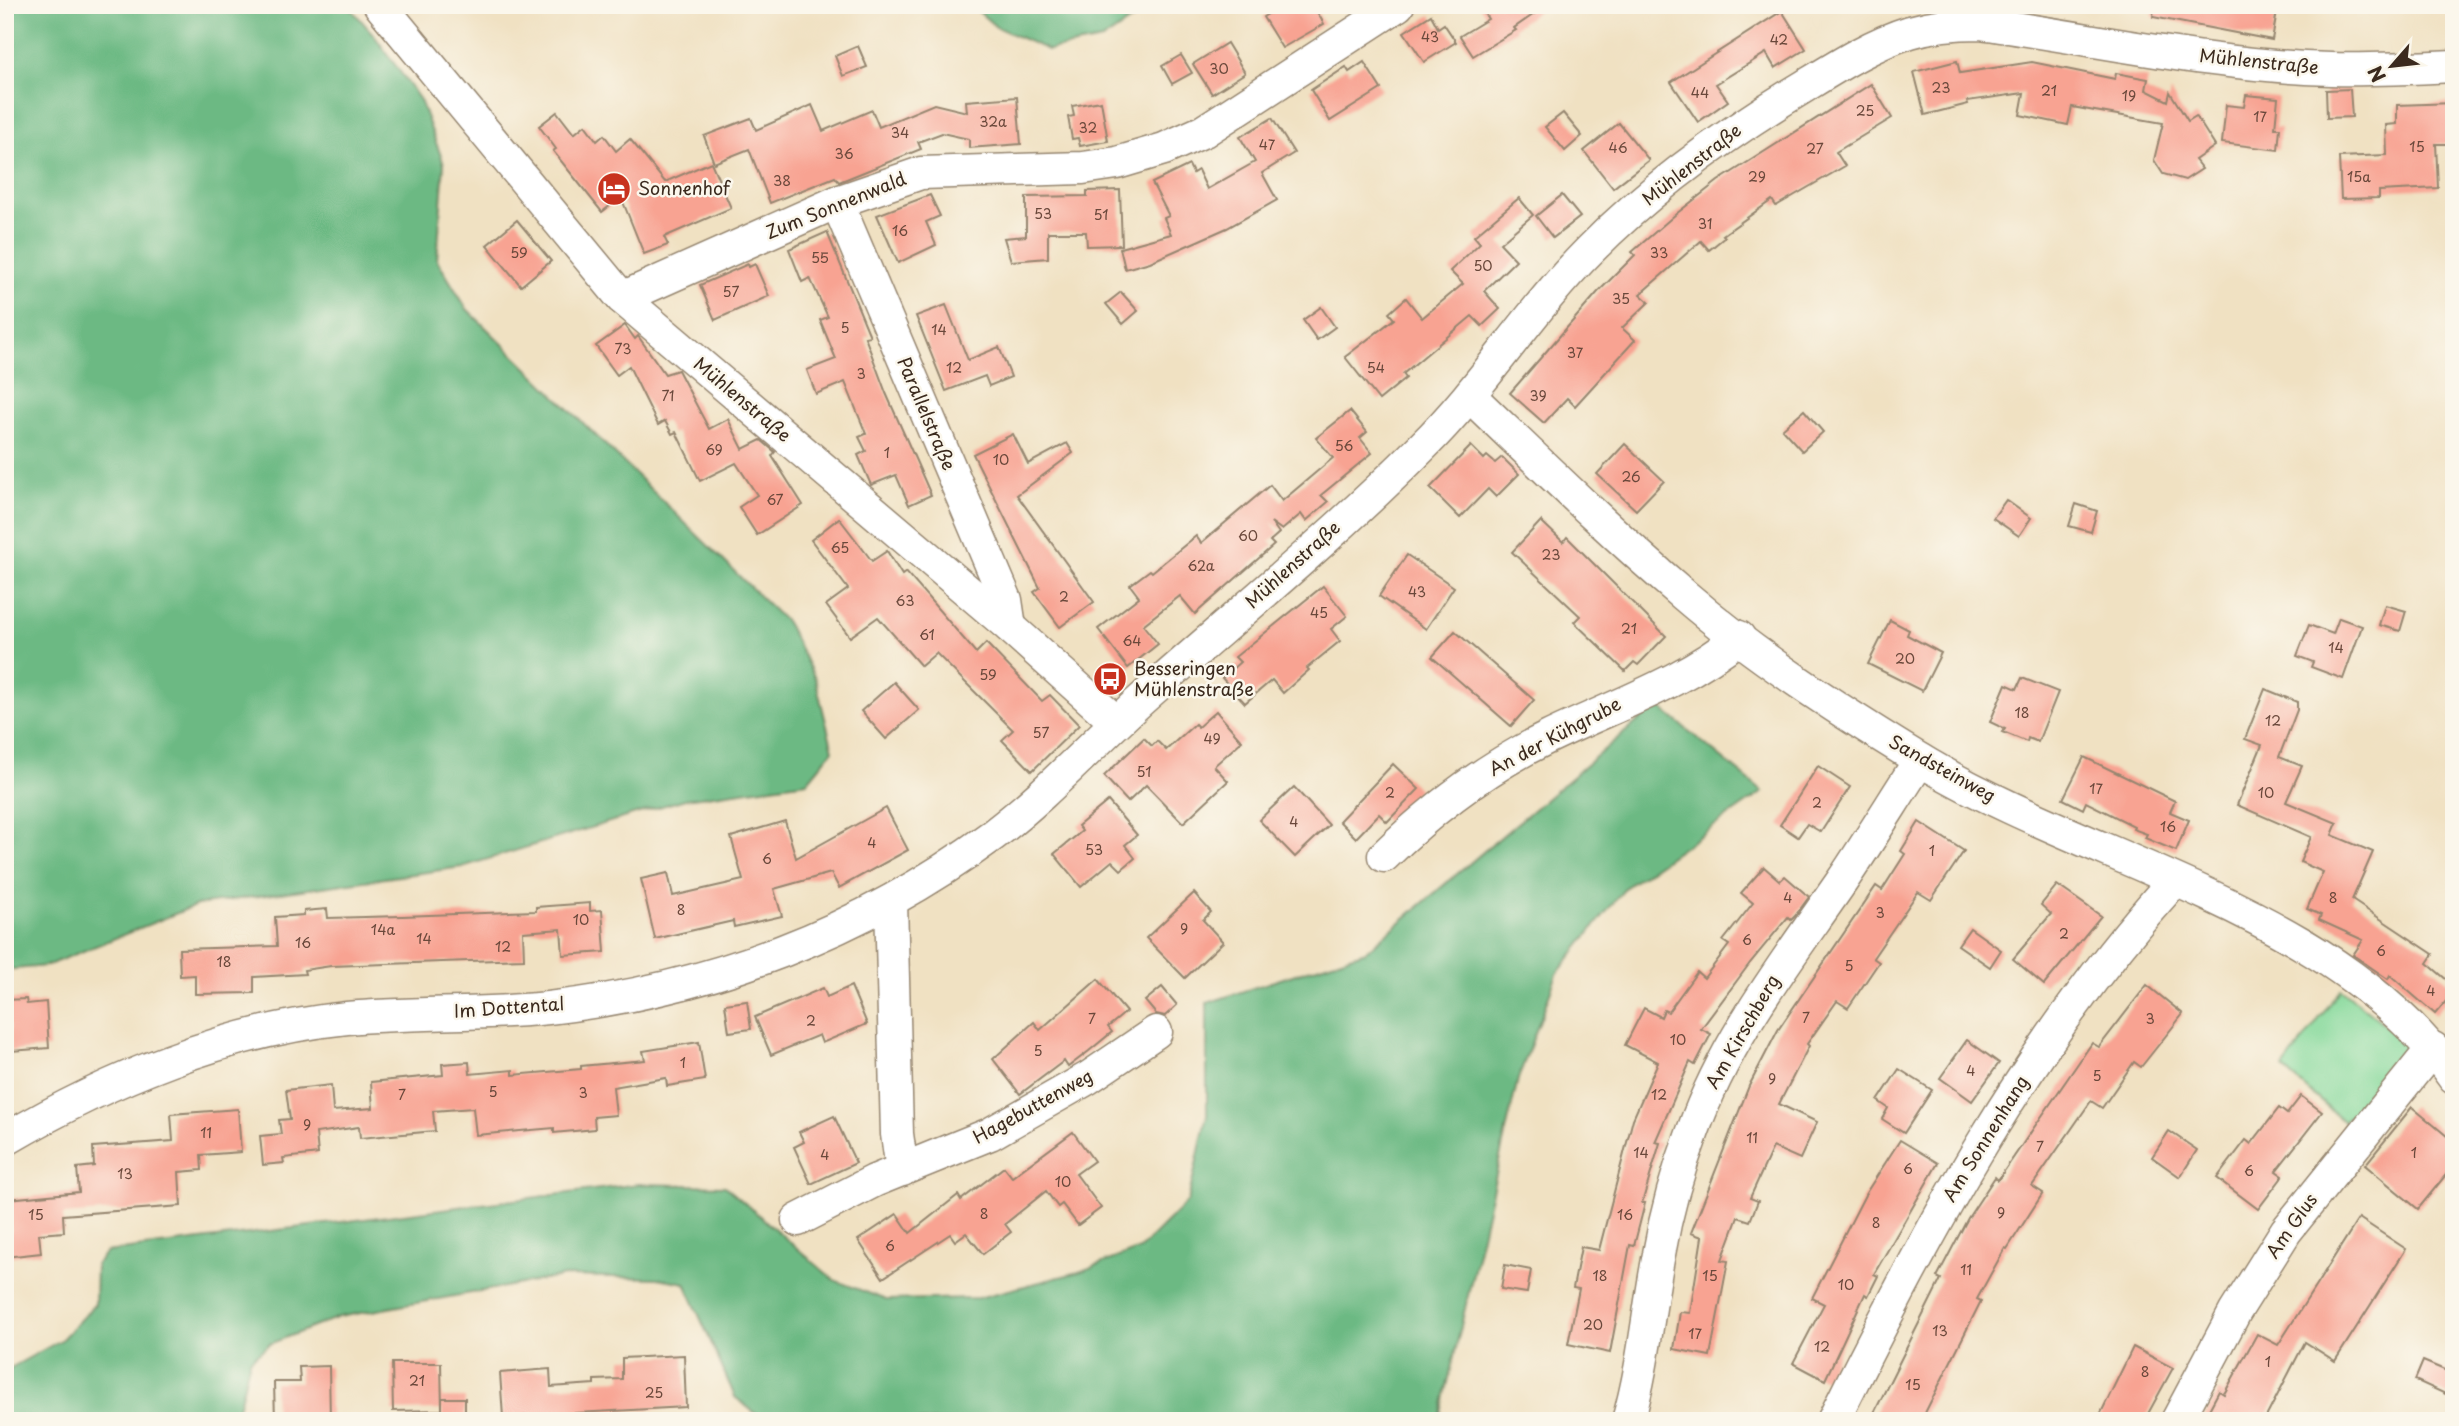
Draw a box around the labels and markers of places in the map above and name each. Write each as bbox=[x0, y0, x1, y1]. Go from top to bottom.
hotel icon: Sonnenhof bbox=[595, 170, 633, 208]
place label: Sonnenhof bbox=[638, 174, 732, 201]
place label: Besseringen Mühlenstraße bbox=[1134, 654, 1254, 702]
bus stop icon: Besseringen Mühlenstraße bbox=[1091, 660, 1129, 698]

